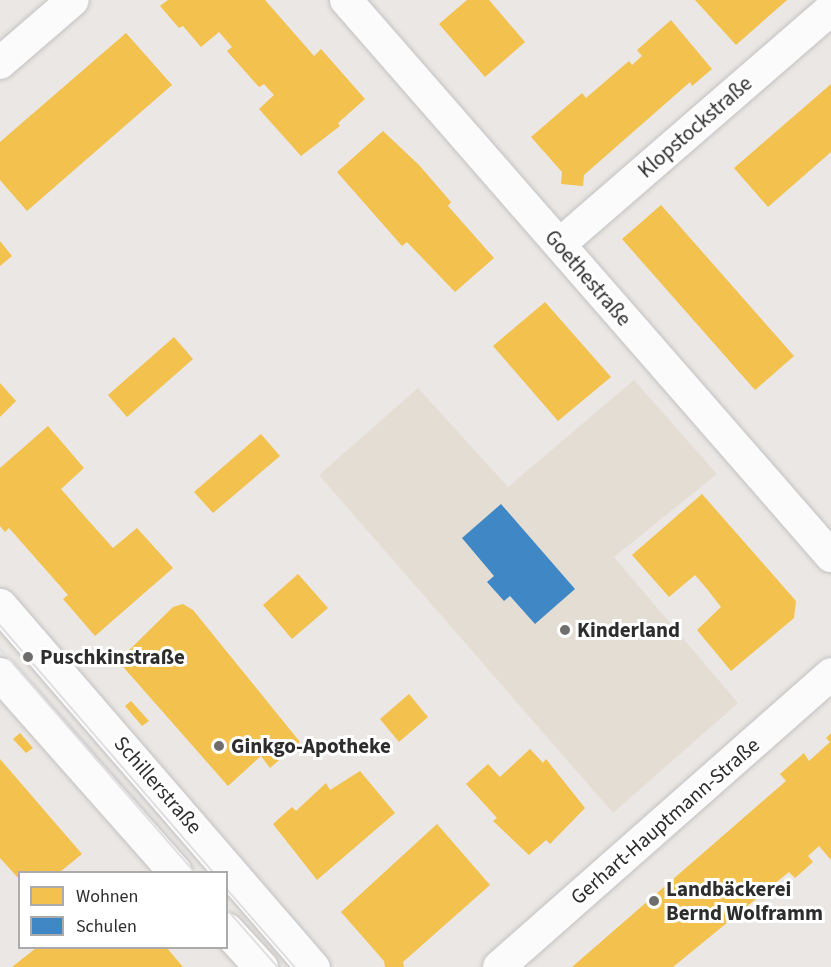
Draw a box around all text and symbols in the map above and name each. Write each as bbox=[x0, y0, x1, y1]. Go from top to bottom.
street label: Klopstockstraße bbox=[633, 71, 757, 183]
street label: Goethestraße bbox=[540, 225, 636, 331]
place label: Kinderland bbox=[577, 617, 680, 643]
marker: Kinderland bbox=[558, 623, 572, 637]
place label: Puschkinstraße bbox=[40, 644, 185, 670]
marker: Puschkinstraße bbox=[21, 650, 35, 664]
street label: Schillerstraße bbox=[109, 731, 207, 839]
street label: Gerhart-Hauptmann-Straße bbox=[565, 732, 765, 910]
place label: Ginkgo-Apotheke bbox=[231, 733, 391, 759]
marker: Ginkgo-Apotheke bbox=[212, 739, 226, 753]
legend bbox=[18, 871, 228, 949]
place label: Landbäckerei Bernd Wolframm bbox=[666, 876, 823, 926]
text: Wohnen bbox=[76, 884, 138, 909]
marker: Landbäckerei Bernd Wolframm bbox=[647, 894, 661, 908]
text: Schulen bbox=[76, 914, 137, 939]

